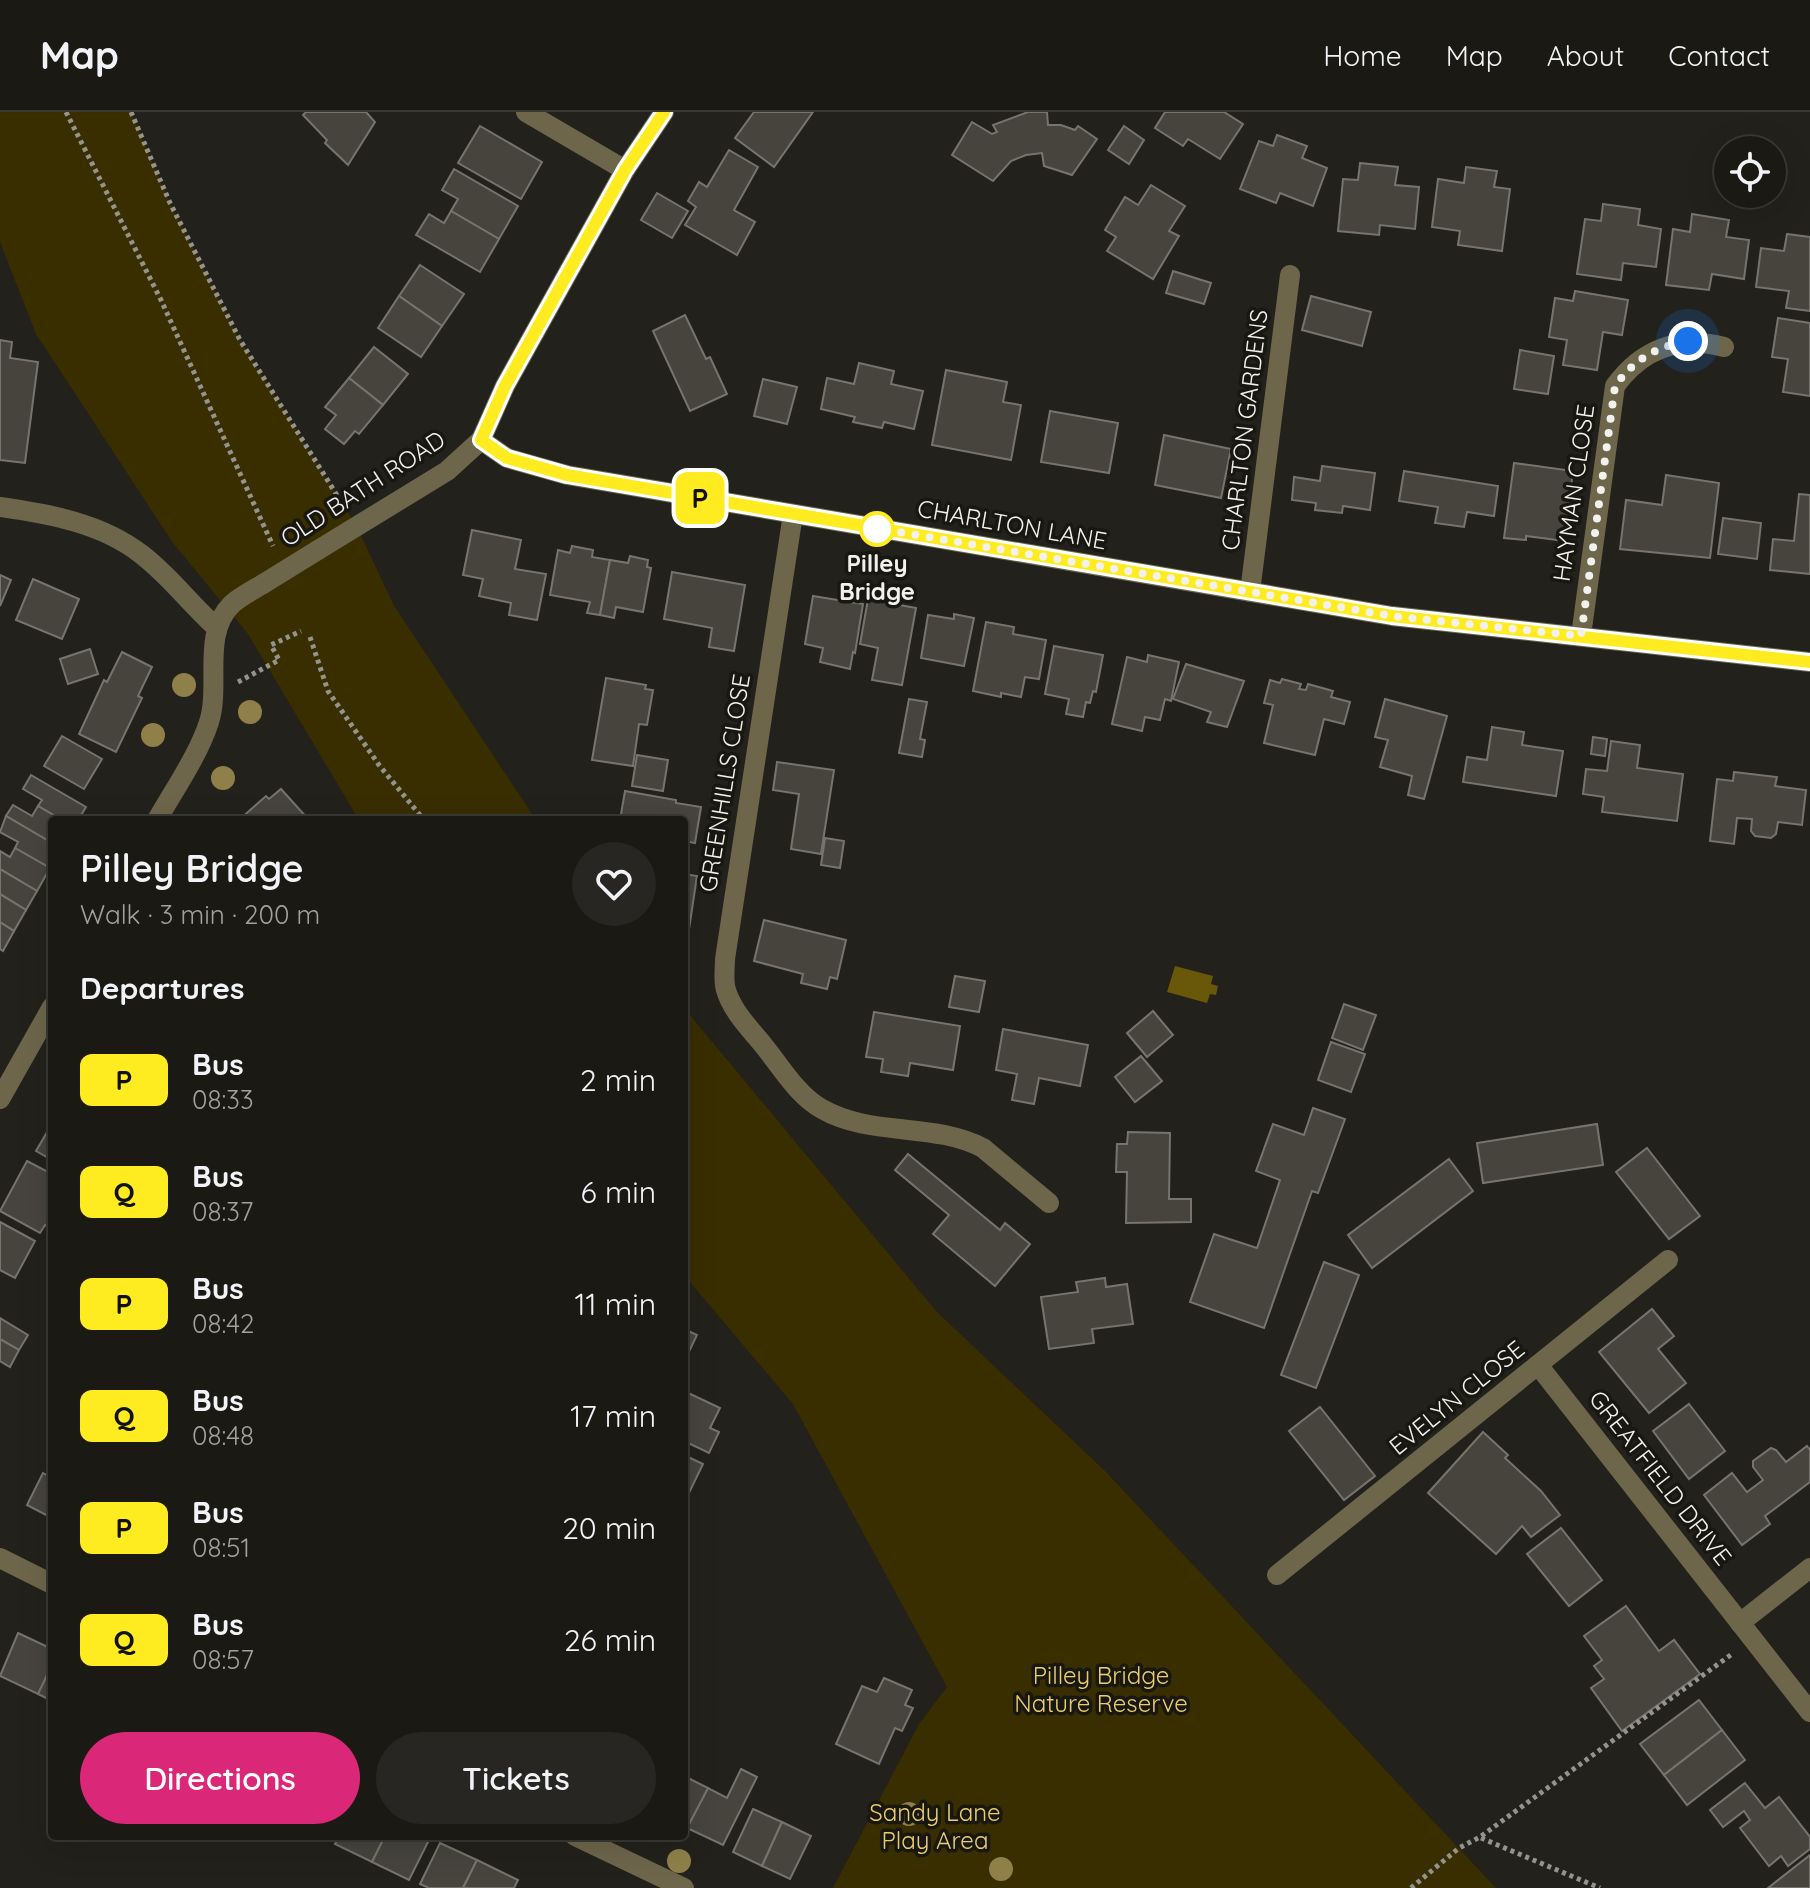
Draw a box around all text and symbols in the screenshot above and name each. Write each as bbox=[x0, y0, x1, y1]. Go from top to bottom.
text: Map bbox=[40, 31, 119, 79]
text: Home bbox=[1323, 38, 1402, 73]
text: Map bbox=[1446, 38, 1503, 73]
text: About bbox=[1547, 38, 1624, 73]
text: Contact bbox=[1668, 38, 1770, 73]
map controls bbox=[1714, 136, 1786, 208]
button: locate bbox=[1714, 136, 1786, 208]
street label: CHARLTON GARDENS bbox=[1214, 308, 1274, 552]
your location bbox=[1668, 321, 1708, 361]
street label: HAYMAN CLOSE bbox=[1546, 402, 1600, 583]
street label: OLD BATH ROAD bbox=[275, 424, 450, 553]
line badge: P bbox=[674, 472, 726, 524]
text: P bbox=[692, 480, 708, 515]
street label: CHARLTON LANE bbox=[915, 493, 1109, 555]
marker: Pilley Bridge bbox=[860, 512, 894, 546]
place label: Pilley Bridge bbox=[839, 548, 915, 606]
street label: GREENHILLS CLOSE bbox=[692, 672, 756, 894]
button: heart bbox=[572, 842, 656, 926]
text: Pilley Bridge bbox=[80, 844, 304, 892]
text: Walk · 3 min · 200 m bbox=[80, 898, 320, 931]
text: Departures bbox=[80, 969, 245, 1007]
text: Bus bbox=[192, 1045, 244, 1083]
text: 2 min bbox=[580, 1061, 656, 1099]
text: P bbox=[116, 1062, 132, 1097]
text: 08:33 bbox=[192, 1083, 254, 1116]
text: Bus bbox=[192, 1157, 244, 1195]
text: 6 min bbox=[581, 1173, 656, 1211]
text: Q bbox=[113, 1174, 135, 1209]
text: 08:37 bbox=[192, 1195, 253, 1228]
text: Bus bbox=[192, 1269, 244, 1307]
text: 11 min bbox=[574, 1285, 656, 1323]
text: P bbox=[116, 1286, 132, 1321]
text: 08:42 bbox=[192, 1307, 254, 1340]
street label: EVELYN CLOSE bbox=[1383, 1333, 1530, 1461]
text: Bus bbox=[192, 1381, 244, 1419]
street label: GREATFIELD DRIVE bbox=[1583, 1384, 1738, 1571]
text: 17 min bbox=[570, 1397, 656, 1435]
text: Q bbox=[113, 1398, 135, 1433]
text: 08:48 bbox=[192, 1419, 254, 1452]
text: Bus bbox=[192, 1493, 244, 1531]
text: 20 min bbox=[562, 1509, 656, 1547]
text: P bbox=[116, 1510, 132, 1545]
text: 08:51 bbox=[192, 1531, 250, 1564]
text: Bus bbox=[192, 1605, 244, 1643]
text: 26 min bbox=[564, 1621, 656, 1659]
text: Q bbox=[113, 1622, 135, 1657]
text: 08:57 bbox=[192, 1643, 254, 1676]
park label: Pilley Bridge Nature Reserve bbox=[1014, 1660, 1188, 1718]
button: Directions bbox=[80, 1732, 360, 1824]
button: Tickets bbox=[376, 1732, 656, 1824]
park label: Sandy Lane Play Area bbox=[869, 1797, 1001, 1855]

